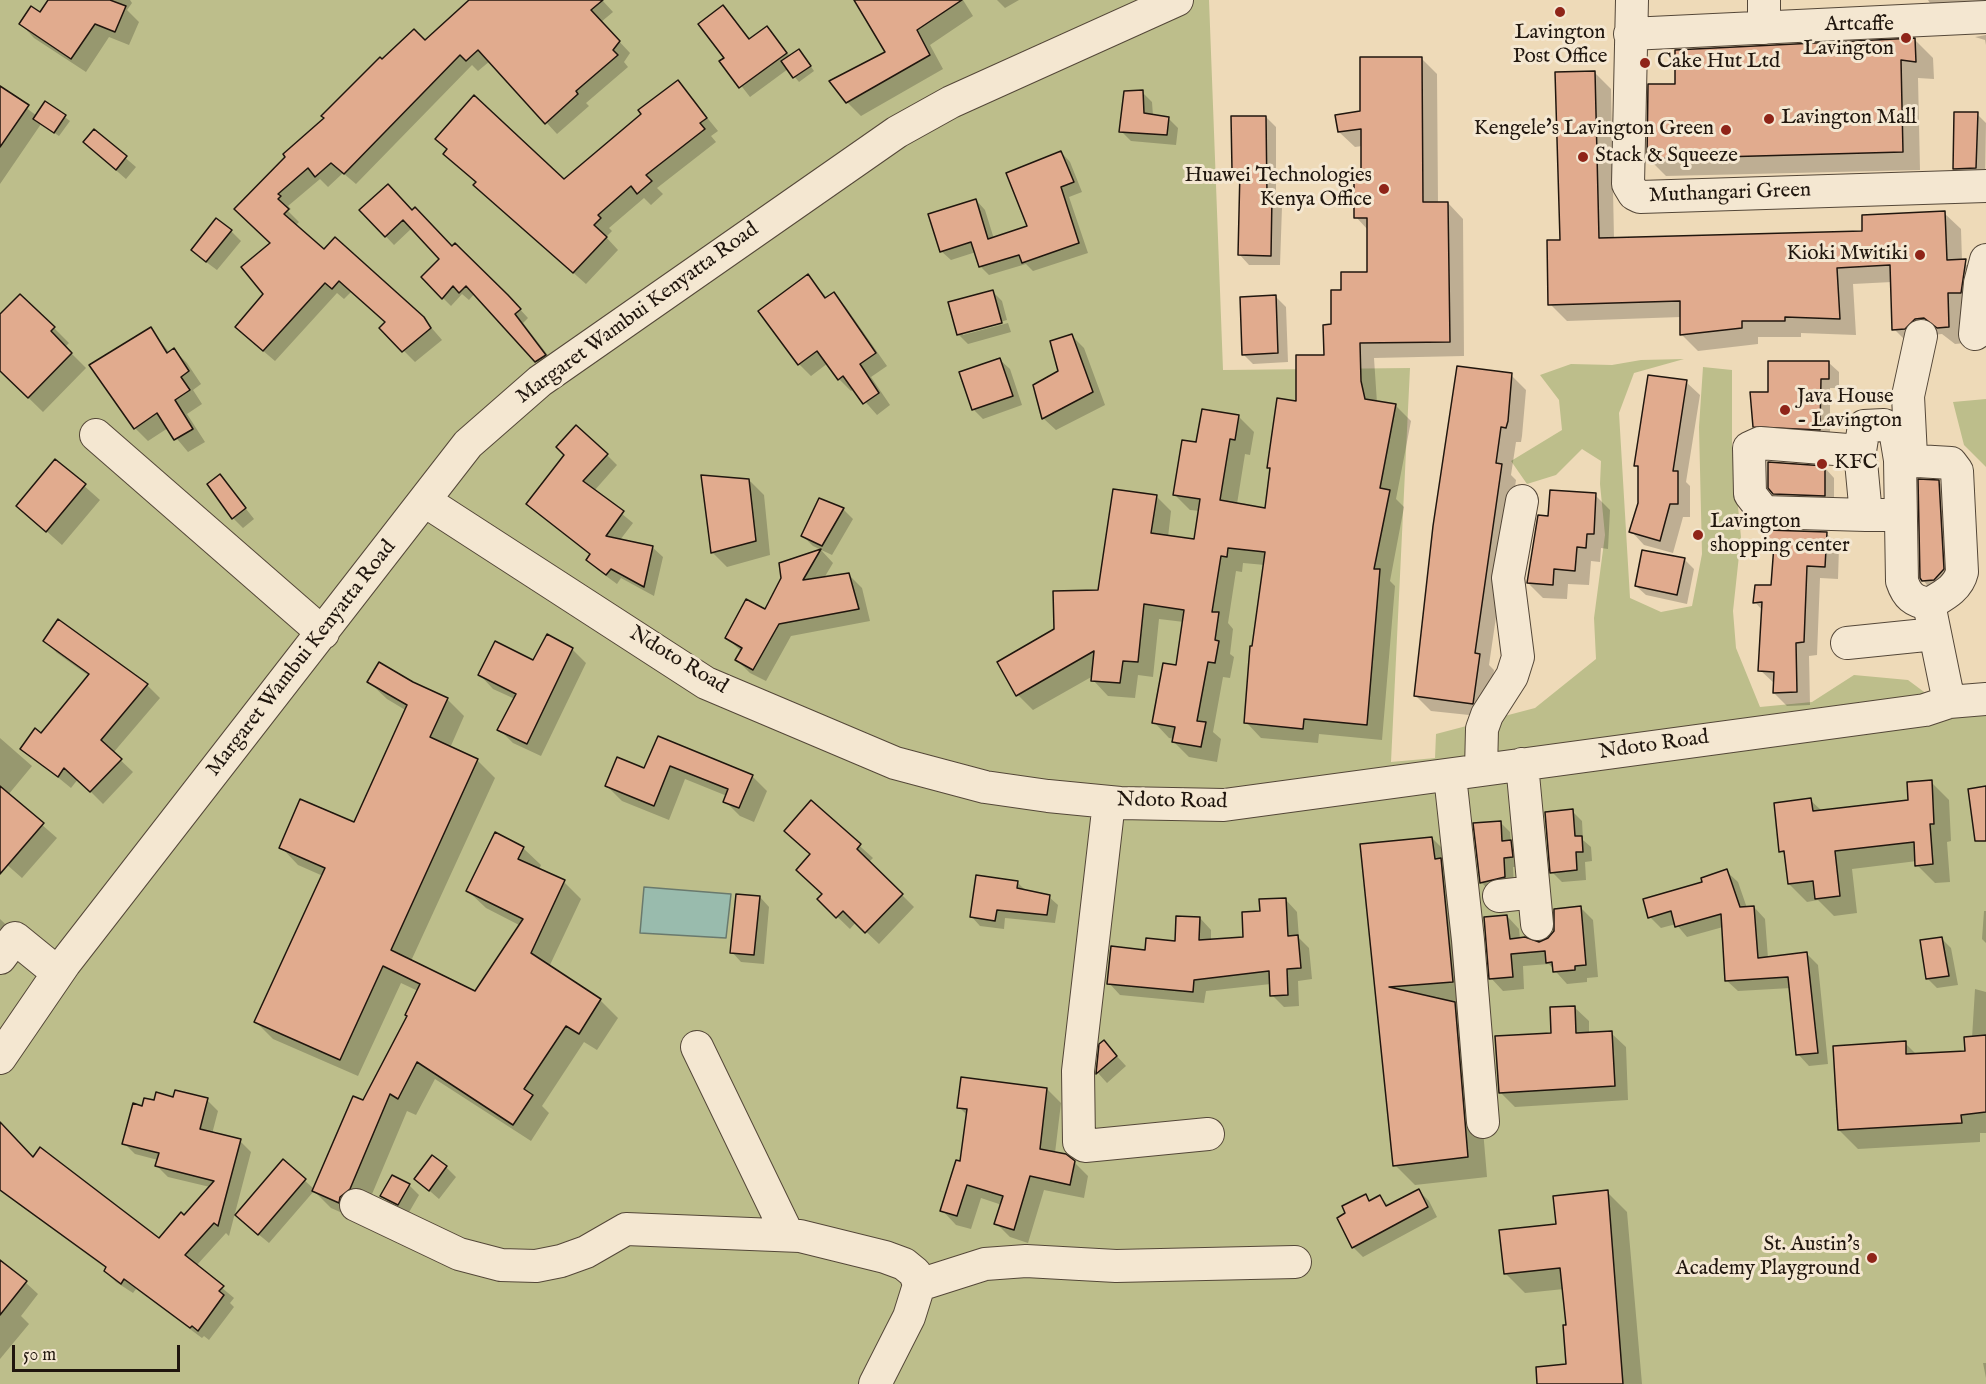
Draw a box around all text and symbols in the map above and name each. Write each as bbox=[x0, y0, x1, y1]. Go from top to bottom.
marker: Lavington Post Office bbox=[1553, 5, 1567, 19]
place label: Artcaffe Lavington bbox=[1803, 13, 1894, 63]
place label: Lavington Post Office bbox=[1513, 21, 1607, 71]
marker: Artcaffe Lavington bbox=[1899, 31, 1913, 45]
place label: Cake Hut Ltd bbox=[1657, 50, 1780, 76]
marker: Cake Hut Ltd bbox=[1638, 56, 1652, 70]
place label: Lavington Mall bbox=[1781, 106, 1917, 132]
marker: Lavington Mall bbox=[1762, 112, 1776, 126]
place label: Kengele's Lavington Green bbox=[1474, 117, 1714, 143]
marker: Kengele's Lavington Green bbox=[1719, 123, 1733, 137]
place label: Stack & Squeeze bbox=[1595, 144, 1738, 170]
marker: Stack & Squeeze bbox=[1576, 150, 1590, 164]
place label: Huawei Technologies Kenya Office bbox=[1184, 164, 1372, 214]
street label: Muthangari Green bbox=[1648, 179, 1812, 209]
marker: Huawei Technologies Kenya Office bbox=[1377, 182, 1391, 196]
street label: Margaret Wambui Kenyatta Road bbox=[512, 218, 764, 410]
place label: Kioki Mwitiki bbox=[1786, 242, 1908, 268]
marker: Kioki Mwitiki bbox=[1913, 248, 1927, 262]
place label: Java House - Lavington bbox=[1797, 385, 1902, 435]
marker: Java House - Lavington bbox=[1778, 403, 1792, 417]
place label: KFC bbox=[1834, 451, 1878, 477]
marker: KFC bbox=[1815, 457, 1829, 471]
place label: Lavington shopping center bbox=[1710, 510, 1850, 560]
marker: Lavington shopping center bbox=[1691, 528, 1705, 542]
street label: Margaret Wambui Kenyatta Road bbox=[202, 536, 402, 782]
street label: Ndoto Road bbox=[624, 622, 732, 700]
street label: Ndoto Road bbox=[1597, 726, 1711, 766]
street label: Ndoto Road bbox=[1116, 788, 1228, 816]
place label: St. Austin's Academy Playground bbox=[1676, 1233, 1860, 1283]
marker: St. Austin's Academy Playground bbox=[1865, 1251, 1879, 1265]
scale bar bbox=[15, 1333, 183, 1371]
text: 50 m bbox=[23, 1344, 56, 1367]

